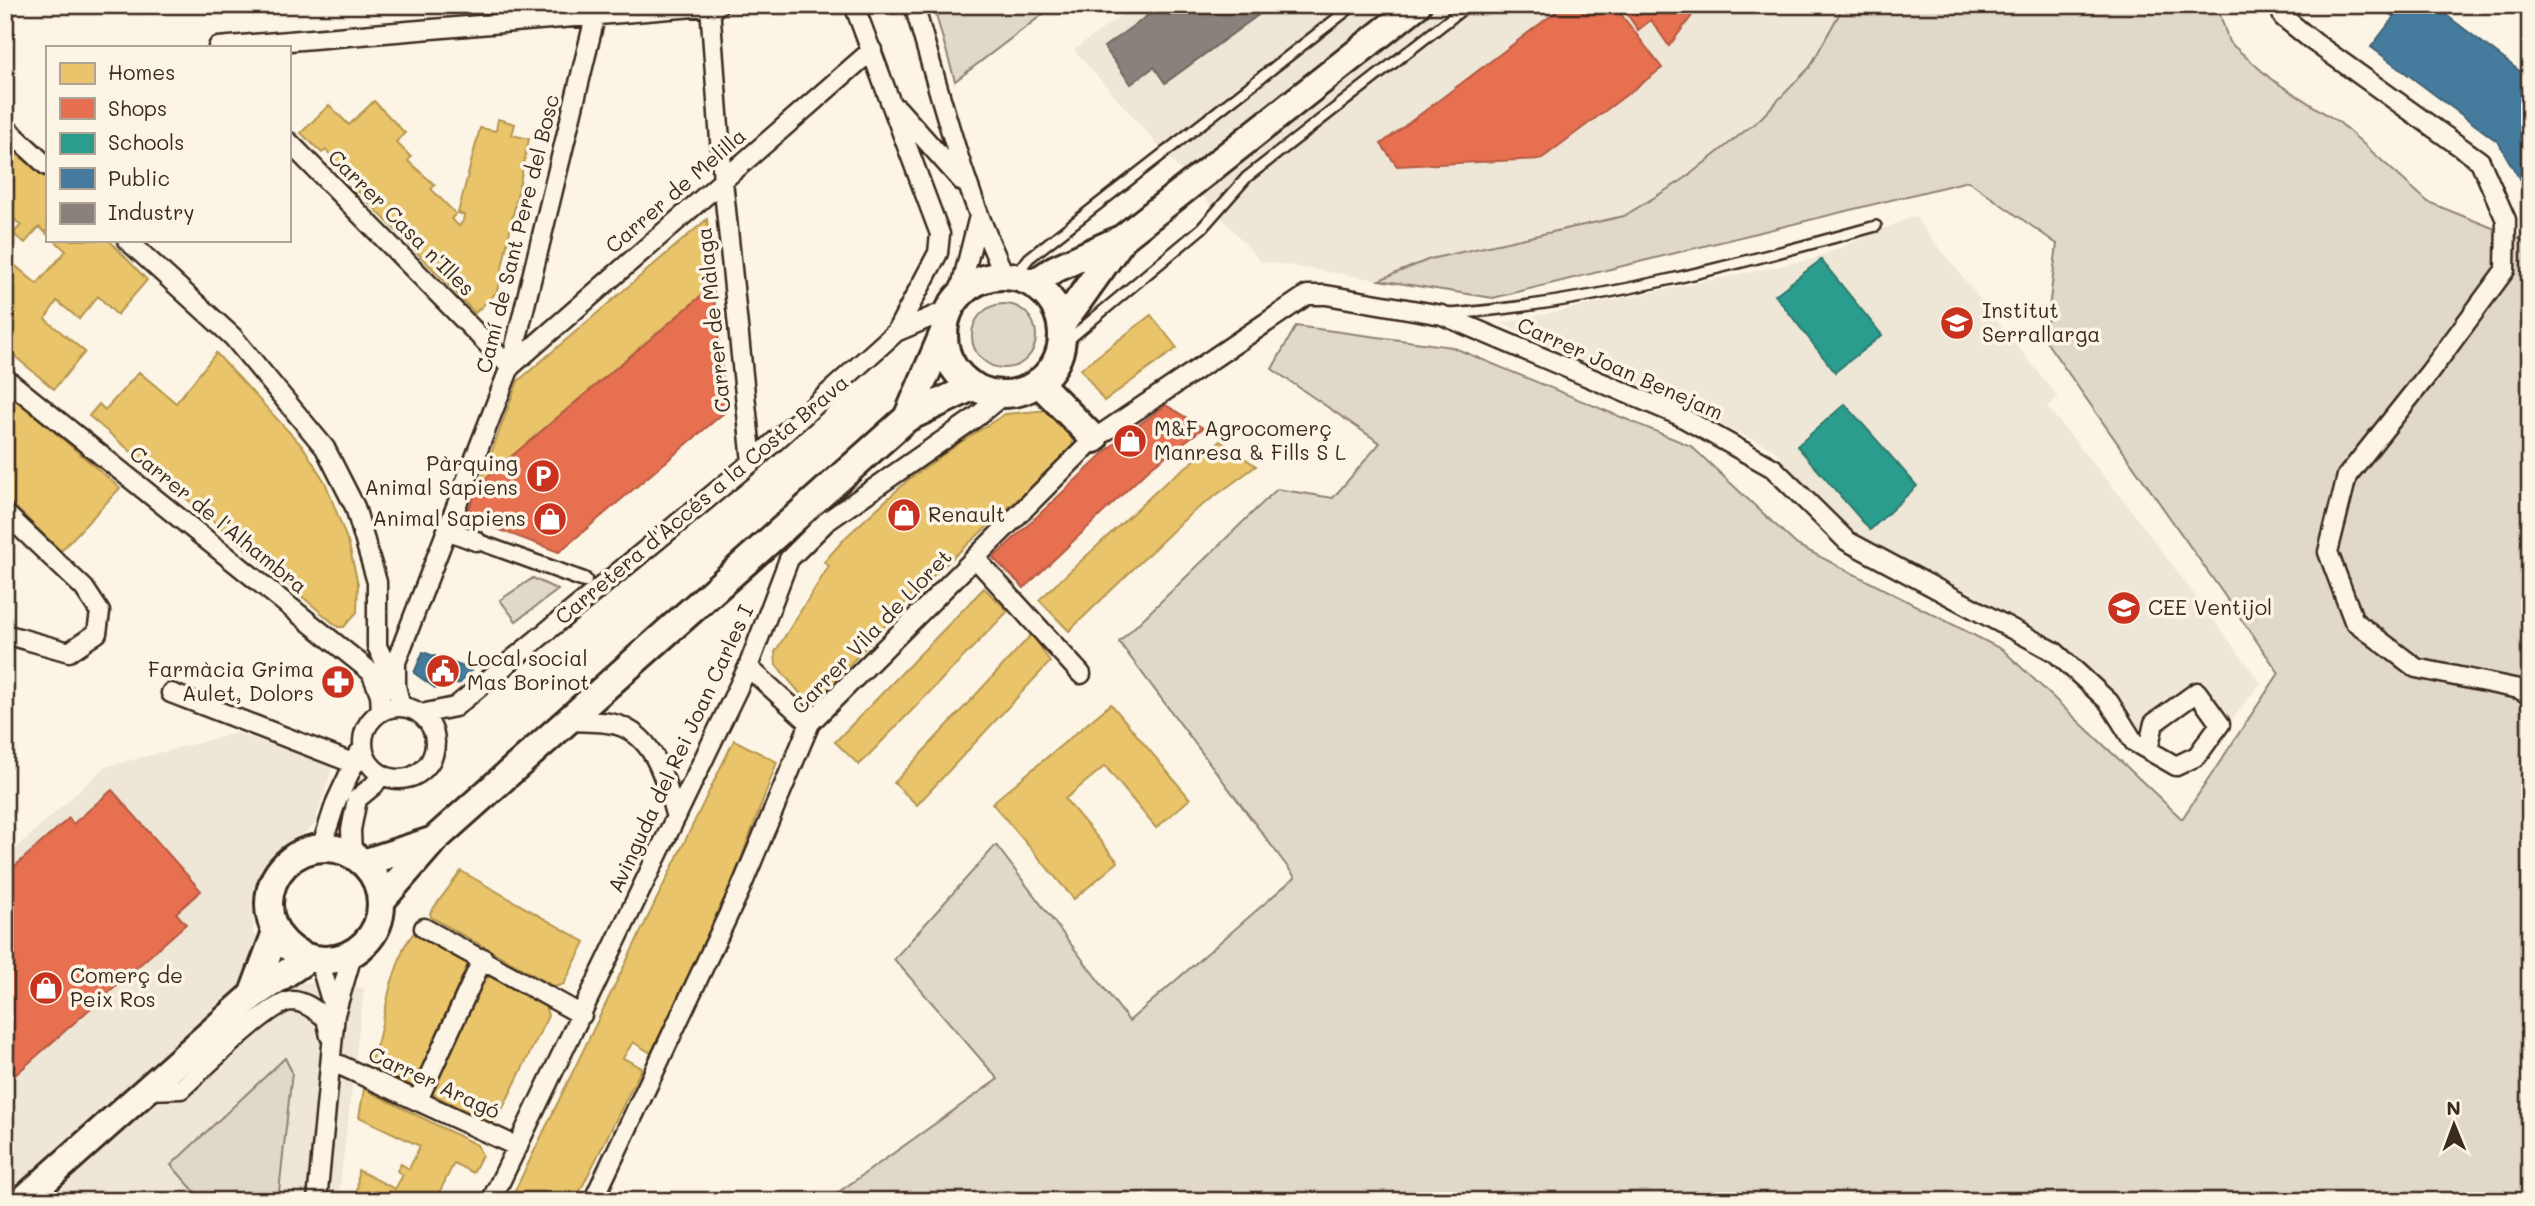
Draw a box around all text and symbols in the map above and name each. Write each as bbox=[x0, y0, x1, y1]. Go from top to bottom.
legend bbox=[46, 46, 290, 242]
text: Homes bbox=[108, 58, 175, 85]
street label: Camí de Sant Pere del Bosc bbox=[469, 92, 564, 376]
text: Shops bbox=[108, 94, 167, 121]
street label: Carrer de Melilla bbox=[599, 121, 751, 258]
text: Schools bbox=[108, 128, 184, 155]
street label: Carrer Casa n'Illes bbox=[323, 143, 481, 301]
text: Public bbox=[108, 164, 170, 191]
text: Industry bbox=[108, 198, 195, 225]
street label: Carrer de Màlaga bbox=[689, 226, 736, 414]
place label: Institut Serrallarga bbox=[1982, 296, 2100, 347]
school or university icon: Institut Serrallarga bbox=[1938, 304, 1976, 342]
street label: Carrer Joan Benejam bbox=[1514, 310, 1728, 425]
street label: Carretera d'Accés a la Costa Brava bbox=[549, 368, 853, 630]
place label: M&F Agrocomerç Manresa & Fills S L bbox=[1154, 414, 1346, 465]
shop icon: M&F Agrocomerç Manresa & Fills S L bbox=[1111, 422, 1149, 460]
street label: Carrer de l'Alhambra bbox=[125, 439, 313, 599]
place label: Pàrquing Animal Sapiens bbox=[364, 449, 518, 500]
parking icon: Pàrquing Animal Sapiens bbox=[524, 457, 562, 495]
shop icon: Renault bbox=[885, 496, 923, 534]
shop icon: Animal Sapiens bbox=[531, 500, 569, 538]
place label: Renault bbox=[928, 500, 1005, 527]
place label: Animal Sapiens bbox=[372, 504, 526, 531]
street label: Carrer Vila de Lloret bbox=[785, 543, 957, 719]
school or university icon: CEE Ventijol bbox=[2105, 589, 2143, 627]
place label: CEE Ventijol bbox=[2148, 593, 2272, 620]
street label: Avinguda del Rei Joan Carles I bbox=[601, 600, 758, 897]
place label: Local social Mas Borinot bbox=[467, 644, 590, 695]
public building icon: Local social Mas Borinot bbox=[424, 652, 462, 690]
place label: Farmàcia Grima Aulet, Dolors bbox=[148, 655, 314, 706]
pharmacy icon: Farmàcia Grima Aulet, Dolors bbox=[319, 663, 357, 701]
place label: Comerç de Peix Ros bbox=[70, 961, 183, 1012]
shop icon: Comerç de Peix Ros bbox=[27, 969, 65, 1007]
street label: Carrer Aragó bbox=[364, 1039, 505, 1124]
north arrow bbox=[2420, 1090, 2490, 1160]
text: N bbox=[2446, 1095, 2461, 1120]

